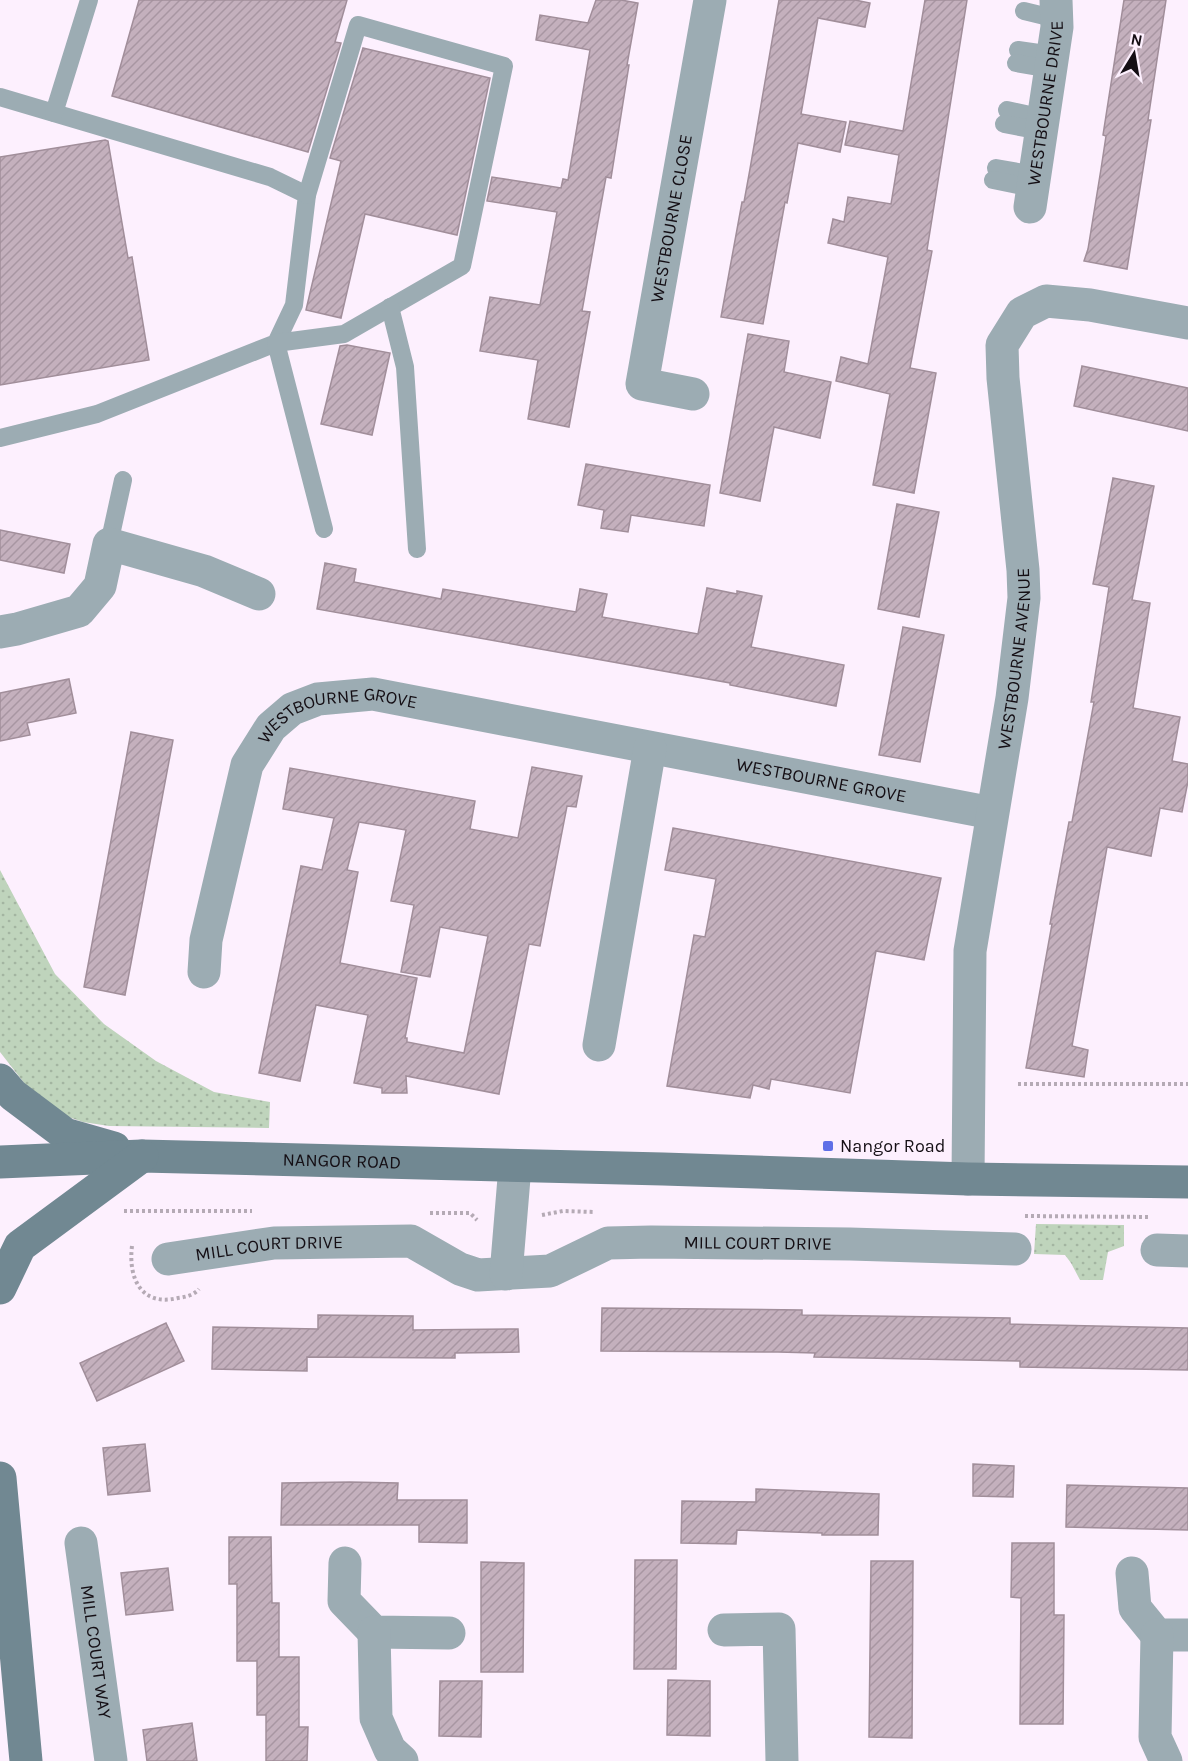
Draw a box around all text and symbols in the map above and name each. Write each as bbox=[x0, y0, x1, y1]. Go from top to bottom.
street label: WESTBOURNE DRIVE bbox=[1022, 20, 1068, 187]
north arrow bbox=[1104, 24, 1164, 84]
text: N bbox=[1129, 29, 1144, 50]
street label: WESTBOURNE CLOSE bbox=[646, 133, 697, 304]
street label: WESTBOURNE AVENUE bbox=[993, 567, 1035, 751]
street label: WESTBOURNE GROVE bbox=[253, 683, 419, 747]
street label: WESTBOURNE GROVE bbox=[734, 753, 908, 807]
place label: Nangor Road bbox=[840, 1135, 945, 1157]
marker: Nangor Road bbox=[821, 1139, 835, 1153]
street label: NANGOR ROAD bbox=[282, 1149, 401, 1173]
street label: MILL COURT DRIVE bbox=[194, 1231, 343, 1266]
street label: MILL COURT DRIVE bbox=[684, 1231, 832, 1255]
street label: MILL COURT WAY bbox=[76, 1583, 116, 1721]

